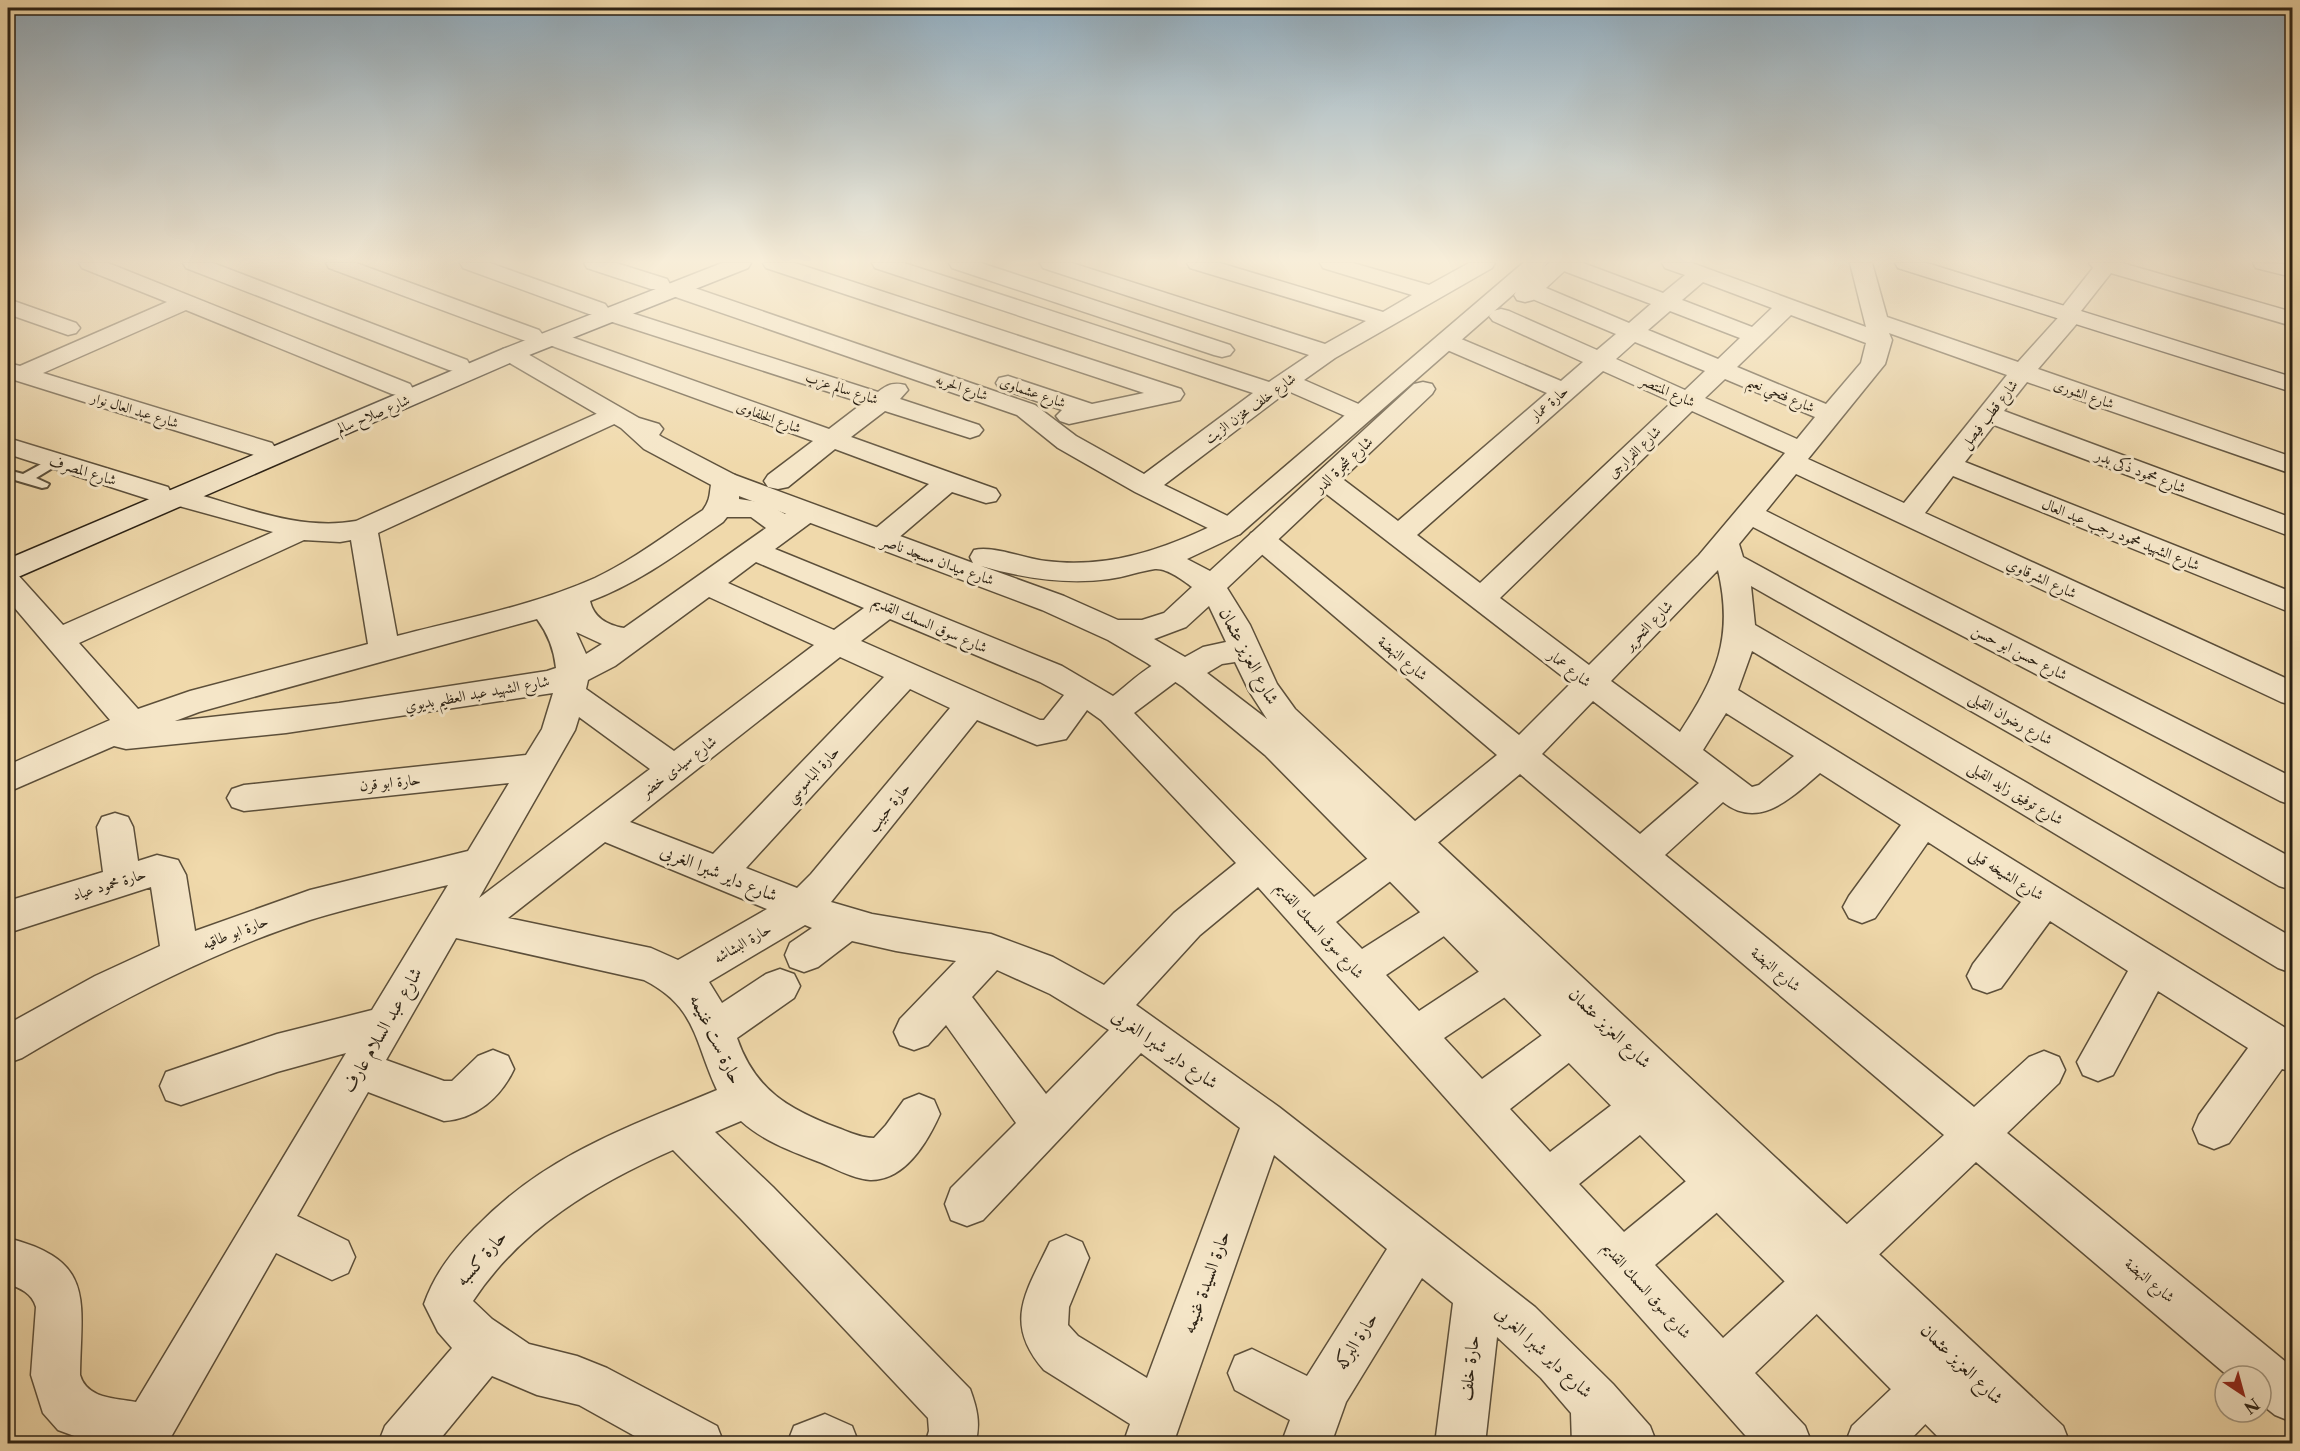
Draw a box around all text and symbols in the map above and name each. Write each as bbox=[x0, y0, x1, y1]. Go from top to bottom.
street label: شارع سالم عزب bbox=[802, 368, 881, 412]
street label: شارع خلف مخزن الزيت bbox=[1201, 369, 1301, 450]
street label: شارع الحريه bbox=[932, 370, 991, 407]
street label: شارع المنتصر bbox=[1635, 370, 1698, 414]
street label: شارع عشماوى bbox=[997, 372, 1068, 415]
street label: شارع فتحي نعيم bbox=[1743, 372, 1818, 421]
street label: شارع الشورى bbox=[2051, 375, 2117, 416]
street label: شارع قطب فيصل bbox=[1956, 376, 2024, 454]
street label: حارة عمار bbox=[1525, 381, 1572, 426]
street label: شارع عبد العال نوار bbox=[86, 388, 181, 435]
street label: شارع صلاح سالم bbox=[334, 391, 414, 441]
street label: شارع الخلفاوى bbox=[733, 397, 804, 440]
street label: شارع الفرارجى bbox=[1603, 422, 1667, 484]
street label: شارع شجرة الدر bbox=[1308, 432, 1379, 500]
street label: شارع محمود ذكى بدر bbox=[2090, 444, 2189, 501]
street label: شارع المصرف bbox=[46, 451, 119, 493]
street label: شارع الشهيد محمود رجب عبد العال bbox=[2038, 494, 2203, 578]
street label: شارع ميدان مسجد ناصر bbox=[876, 530, 997, 593]
street label: شارع الشرقاوي bbox=[2002, 553, 2080, 606]
street label: شارع سوق السمك القديم bbox=[868, 591, 990, 661]
street label: شارع التحرير bbox=[1618, 596, 1679, 658]
street label: شارع العزيز عثمان bbox=[1211, 604, 1284, 710]
street label: شارع حسن ابو حسن bbox=[1967, 620, 2071, 688]
street label: شارع النهضة bbox=[1372, 632, 1432, 687]
street label: شارع عمار bbox=[1540, 644, 1596, 694]
street label: شارع الشهيد عبد العظيم بديوي bbox=[403, 671, 552, 721]
street label: شارع رضوان القبلى bbox=[1964, 687, 2056, 752]
street label: شارع سيدى خضر bbox=[635, 731, 722, 805]
street label: حارة الباسوسي bbox=[781, 742, 847, 810]
street label: شارع توفيق زايد القبلى bbox=[1963, 757, 2067, 832]
street label: حارة ابو قرن bbox=[358, 769, 422, 796]
street label: حارة حبيب bbox=[862, 778, 915, 836]
street label: شارع داير شبرا الغربى bbox=[656, 839, 781, 910]
street label: شارع الشيخه قبلى bbox=[1964, 844, 2048, 908]
street label: حارة محمود عياد bbox=[70, 864, 148, 904]
street label: شارع سوق السمك القديم bbox=[1269, 878, 1368, 985]
street label: حارة ابو طاقيه bbox=[199, 911, 271, 953]
street label: حارة البشاشه bbox=[710, 919, 774, 967]
street label: شارع النهضة bbox=[1745, 943, 1805, 998]
street label: شارع عبد السلام عارف bbox=[337, 963, 431, 1099]
street label: شارع العزيز عثمان bbox=[1561, 983, 1656, 1076]
street label: حارة ست غنيمه bbox=[685, 991, 747, 1087]
street label: شارع داير شبرا الغربى bbox=[1105, 1004, 1222, 1097]
street label: حارة كسبه bbox=[451, 1226, 511, 1290]
street label: حارة السيدة غنيمه bbox=[1177, 1228, 1235, 1336]
street label: شارع سوق السمك القديم bbox=[1596, 1238, 1695, 1345]
street label: شارع النهضة bbox=[2119, 1254, 2179, 1309]
street label: شارع داير شبرا الغربى bbox=[1488, 1301, 1597, 1406]
street label: حارة البركه bbox=[1330, 1308, 1382, 1374]
street label: شارع العزيز عثمان bbox=[1913, 1319, 2008, 1412]
street label: حارة خلف bbox=[1454, 1334, 1484, 1402]
north arrow bbox=[2213, 1364, 2273, 1424]
text: N bbox=[2240, 1394, 2263, 1418]

